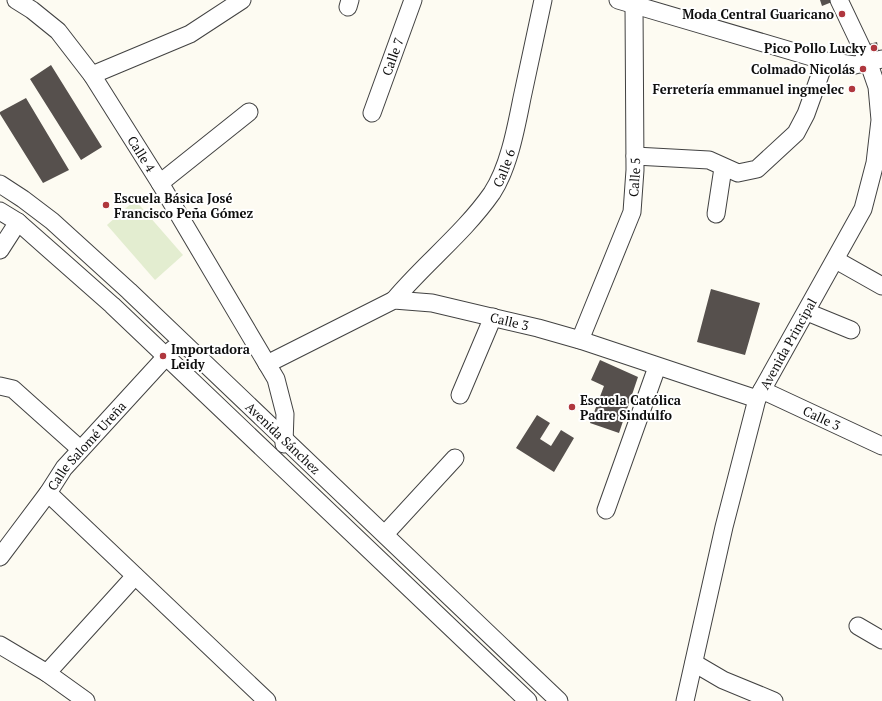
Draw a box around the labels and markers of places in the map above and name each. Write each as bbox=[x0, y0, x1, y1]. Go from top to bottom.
place label: Moda Central Guaricano bbox=[682, 5, 834, 23]
marker: Moda Central Guaricano bbox=[837, 9, 847, 19]
place label: Pico Pollo Lucky bbox=[764, 39, 867, 57]
marker: Pico Pollo Lucky bbox=[869, 43, 879, 53]
place label: Colmado Nicolás bbox=[751, 60, 855, 78]
marker: Colmado Nicolás bbox=[858, 64, 868, 74]
place label: Ferretería emmanuel ingmelec bbox=[652, 80, 844, 98]
marker: Ferretería emmanuel ingmelec bbox=[847, 84, 857, 94]
place label: Escuela Básica José Francisco Peña Gómez bbox=[114, 189, 253, 222]
marker: Escuela Básica José Francisco Peña Gómez bbox=[101, 200, 111, 210]
place label: Importadora Leidy bbox=[171, 340, 251, 373]
marker: Importadora Leidy bbox=[158, 351, 168, 361]
place label: Escuela Católica Padre Sindulfo bbox=[580, 391, 682, 424]
marker: Escuela Católica Padre Sindulfo bbox=[567, 402, 577, 412]

